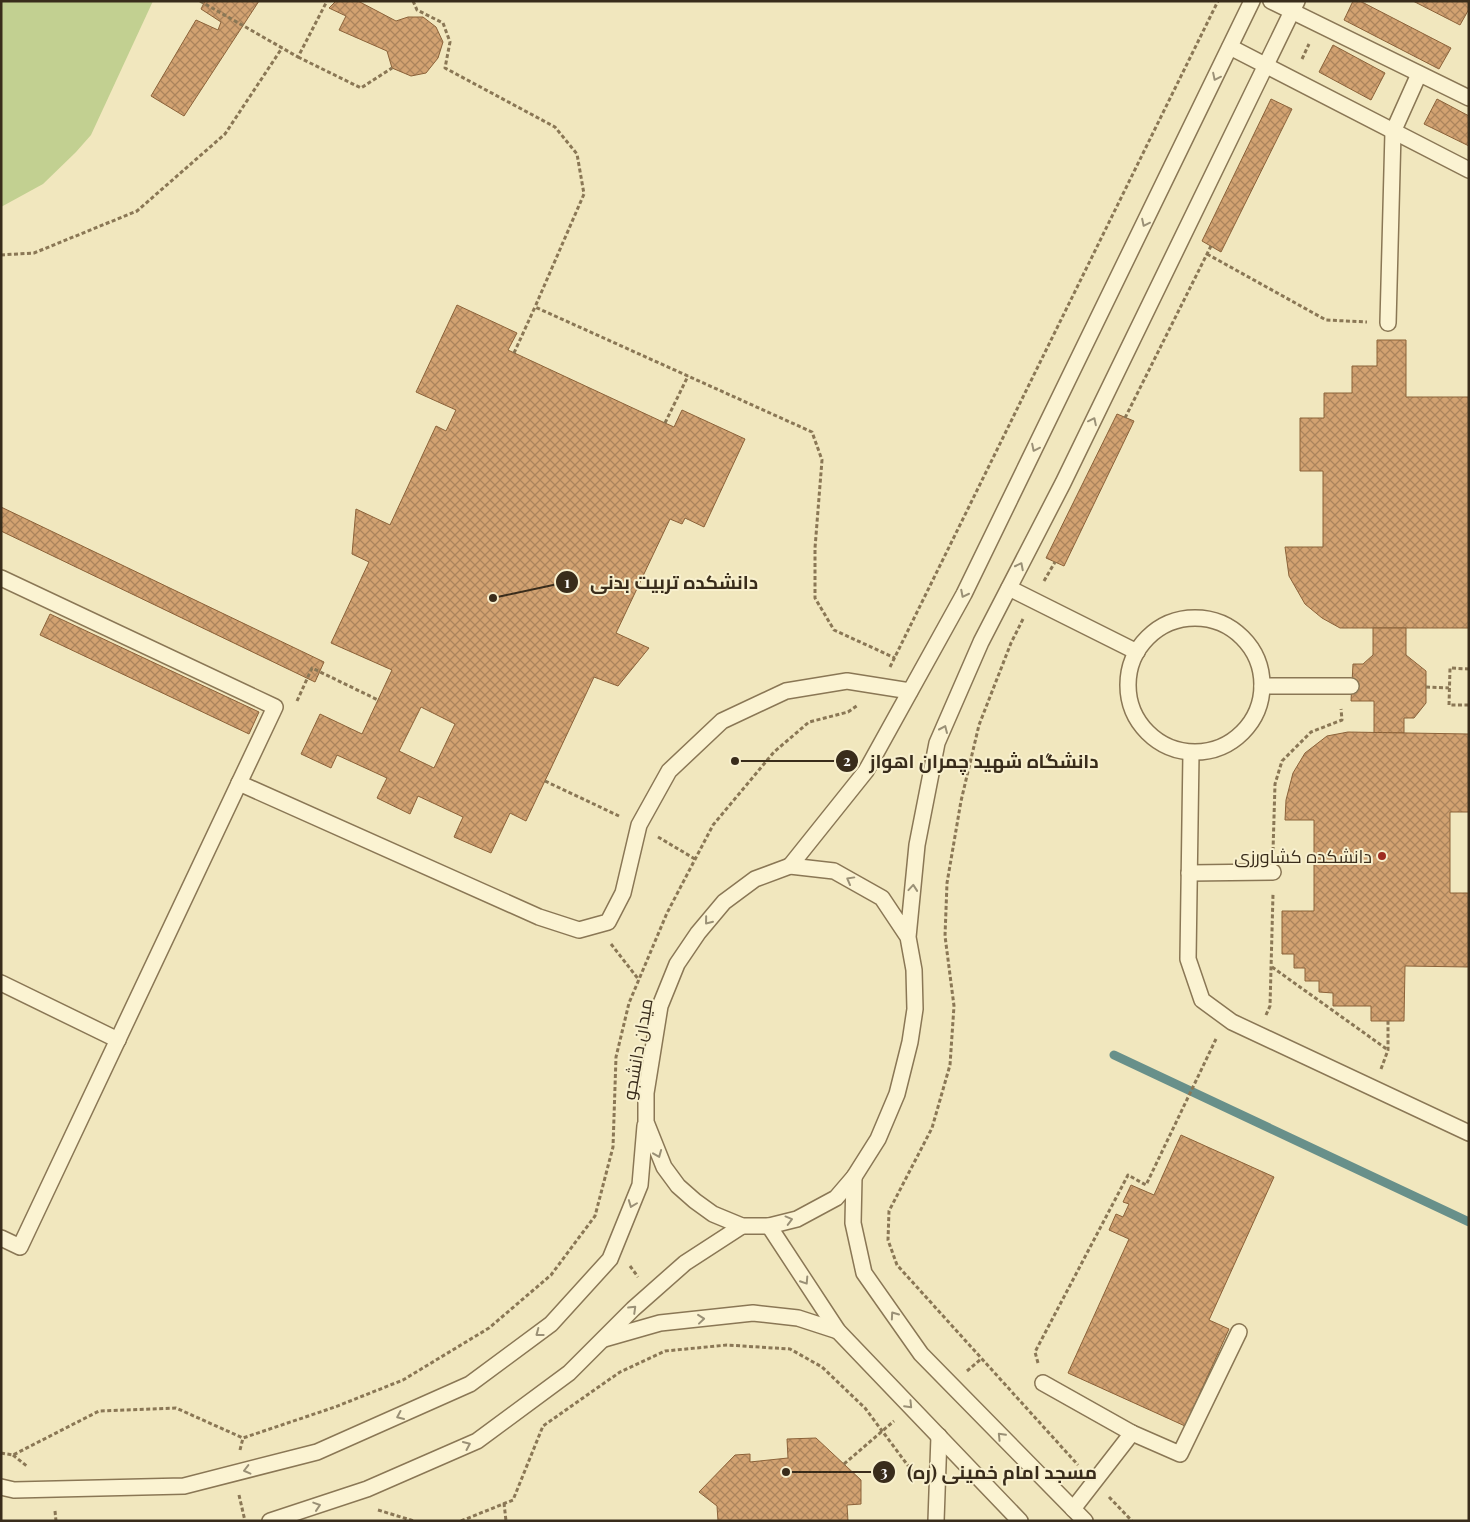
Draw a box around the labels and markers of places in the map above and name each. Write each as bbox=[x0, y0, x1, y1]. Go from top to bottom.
callout: دانشکده تربیت بدنی bbox=[555, 565, 768, 599]
callout: دانشگاه شهید چمران اهواز bbox=[834, 744, 1109, 778]
place label: دانشکده کشاورزی bbox=[1234, 844, 1372, 868]
marker: دانشکده کشاورزی bbox=[1376, 850, 1388, 862]
callout: مسجد امام خمینی (ره) bbox=[872, 1455, 1107, 1489]

